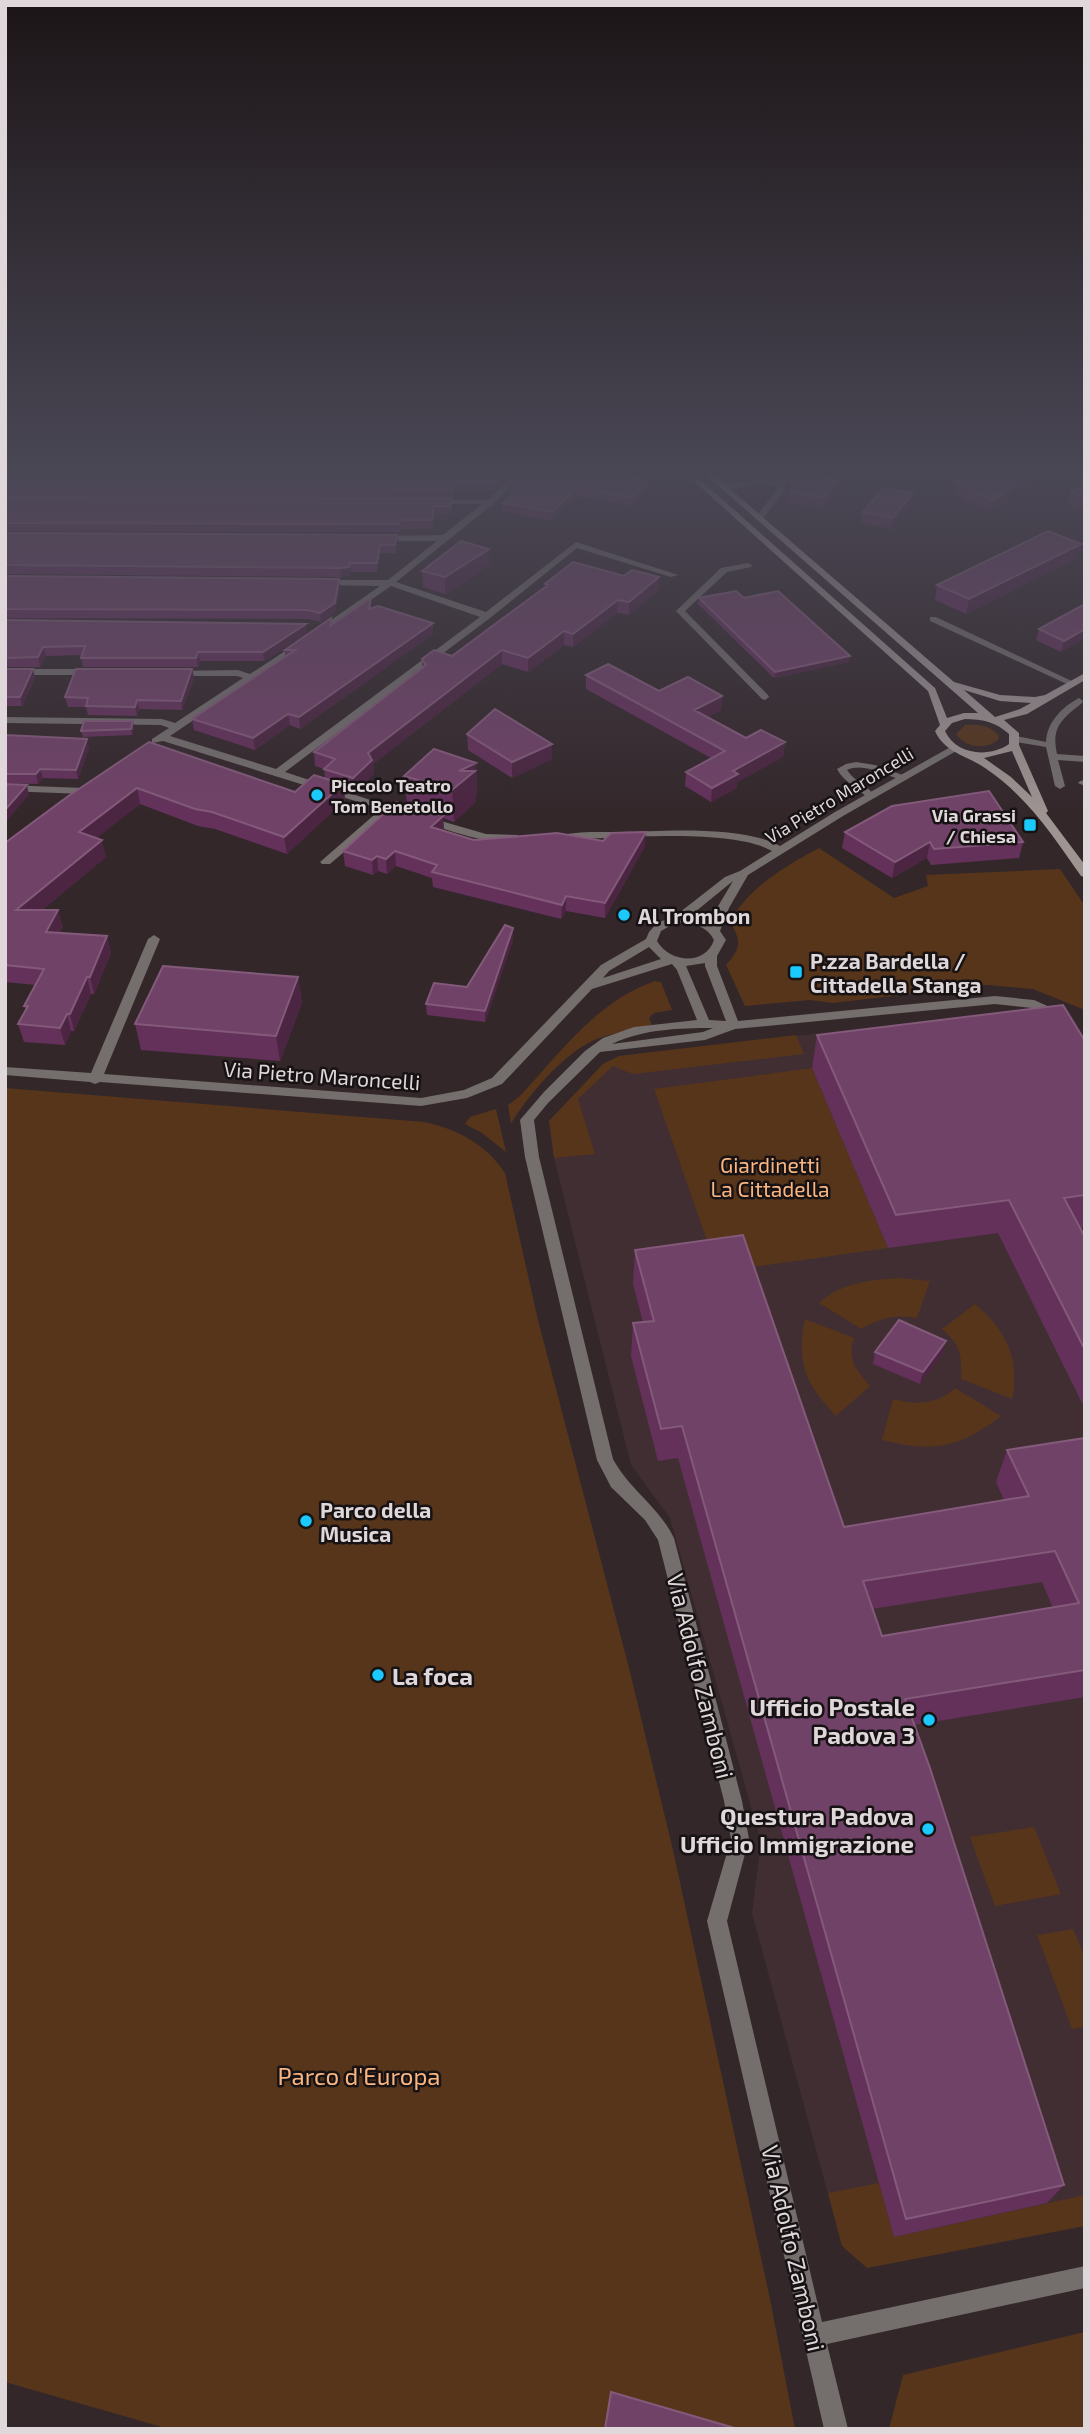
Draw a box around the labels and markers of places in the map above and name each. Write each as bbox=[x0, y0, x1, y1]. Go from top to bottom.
place label: Piccolo Teatro Tom Benetollo bbox=[331, 774, 453, 817]
marker: Piccolo Teatro Tom Benetollo bbox=[309, 787, 325, 803]
place label: Via Grassi / Chiesa bbox=[932, 804, 1016, 847]
marker: Via Grassi / Chiesa bbox=[1022, 817, 1038, 833]
place label: Al Trombon bbox=[638, 903, 750, 928]
marker: Al Trombon bbox=[616, 907, 632, 923]
place label: P.zza Bardella / Cittadella Stanga bbox=[810, 948, 982, 997]
marker: P.zza Bardella / Cittadella Stanga bbox=[788, 964, 804, 980]
place label: Parco della Musica bbox=[320, 1497, 431, 1546]
marker: Parco della Musica bbox=[298, 1513, 314, 1529]
place label: La foca bbox=[392, 1661, 473, 1690]
marker: La foca bbox=[370, 1667, 386, 1683]
place label: Ufficio Postale Padova 3 bbox=[749, 1692, 915, 1749]
marker: Ufficio Postale Padova 3 bbox=[921, 1712, 937, 1728]
place label: Questura Padova Ufficio Immigrazione bbox=[680, 1801, 914, 1858]
marker: Questura Padova Ufficio Immigrazione bbox=[920, 1821, 936, 1837]

